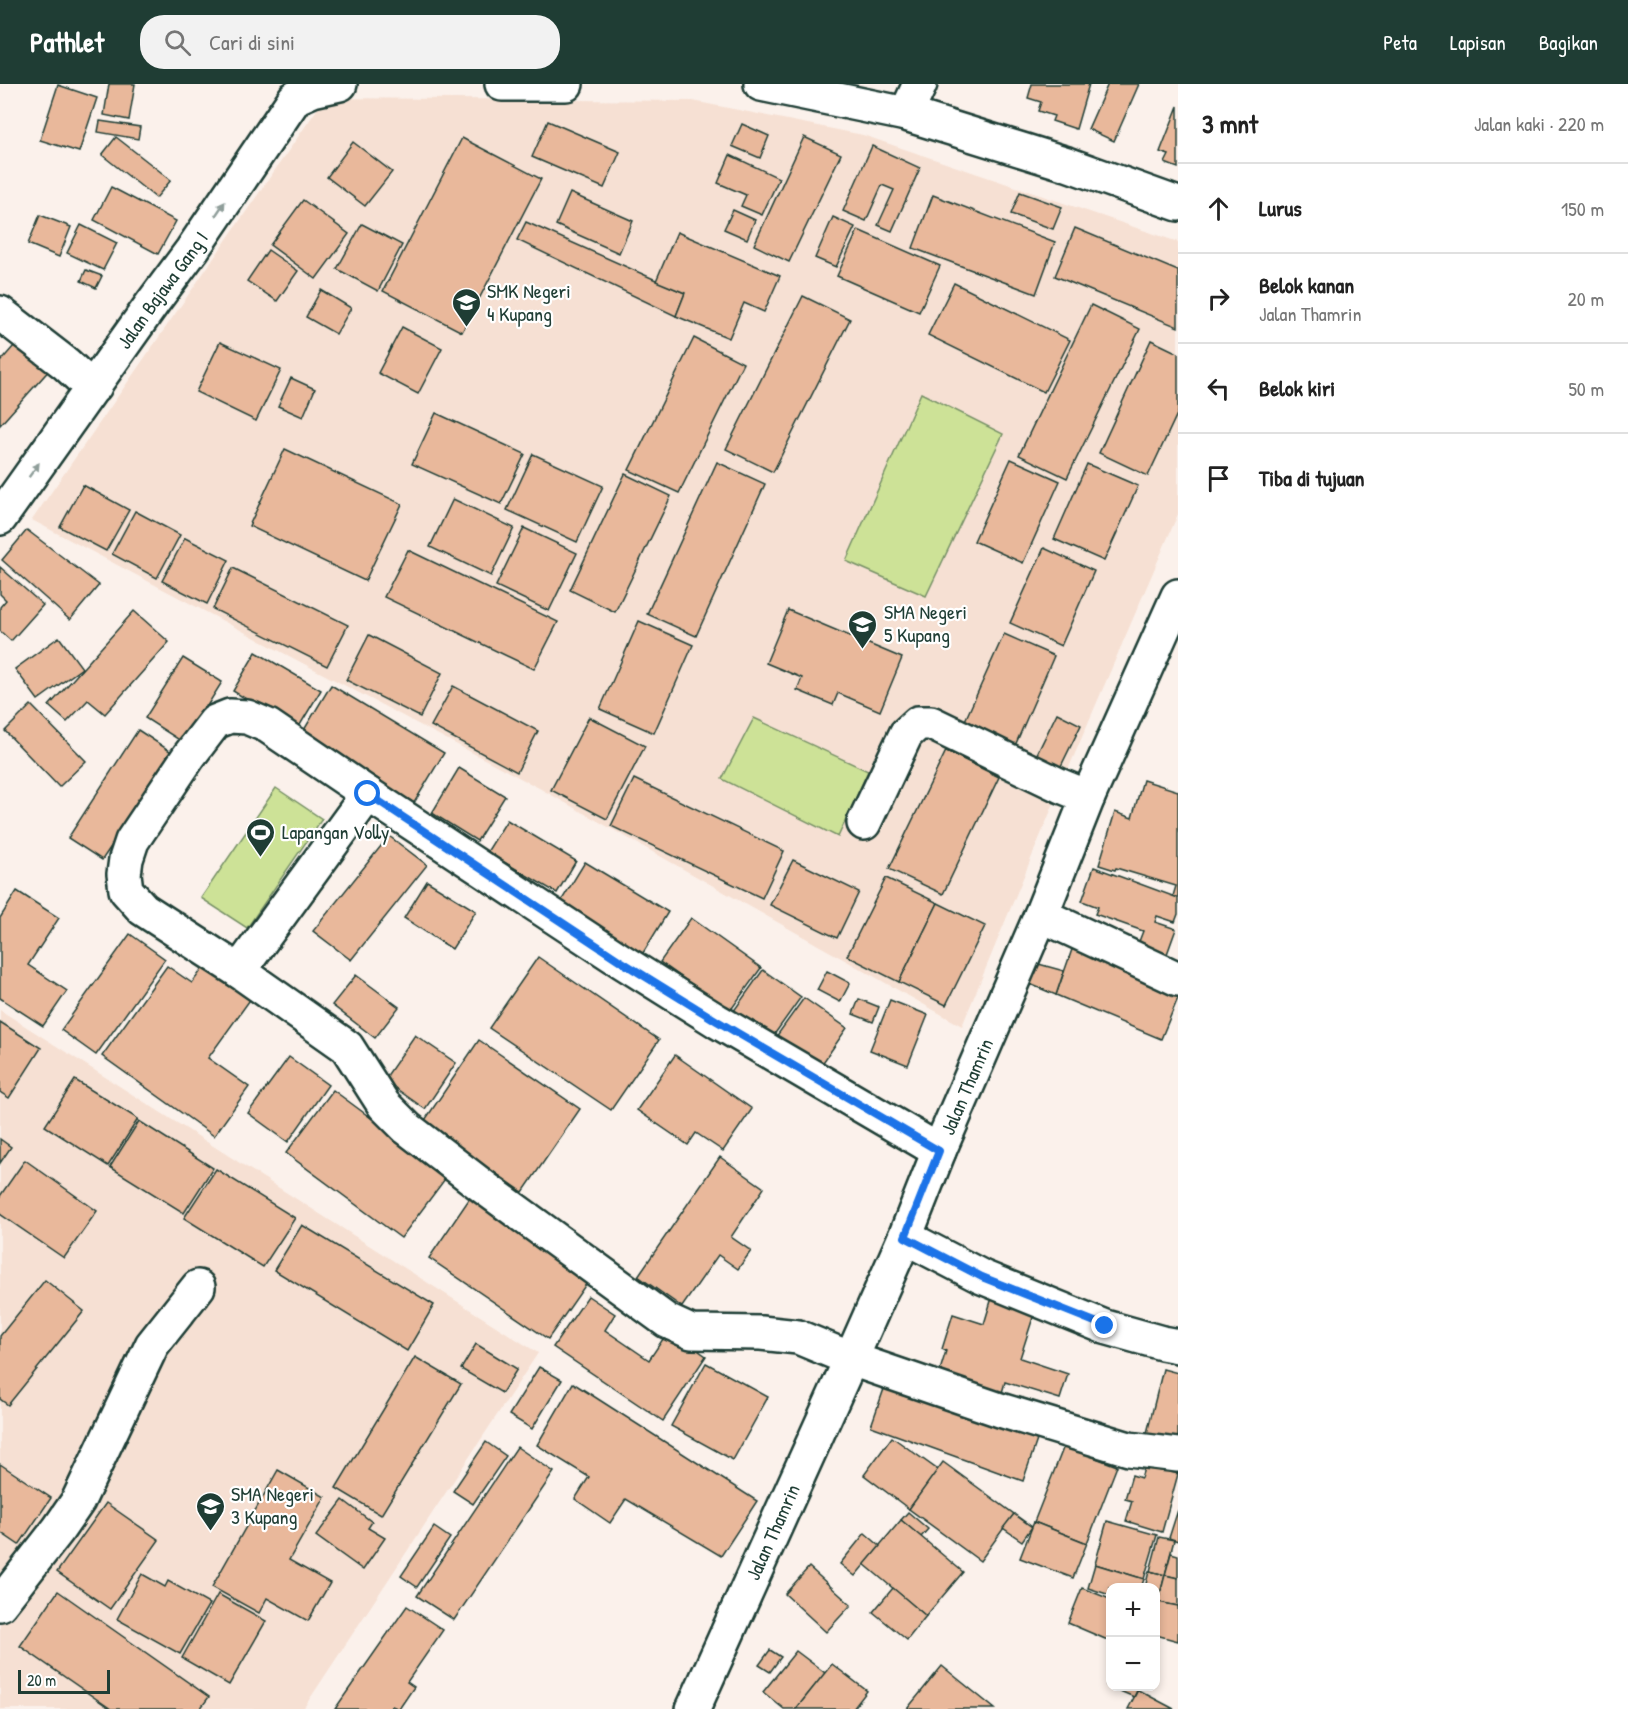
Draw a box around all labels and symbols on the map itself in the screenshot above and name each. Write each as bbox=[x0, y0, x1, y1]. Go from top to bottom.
one-way arrow bbox=[215, 200, 226, 217]
street label: Jalan Bajawa Gang I bbox=[110, 226, 214, 354]
place label: SMK Negeri 4 Kupang bbox=[487, 277, 571, 327]
school or university icon: SMK Negeri 4 Kupang bbox=[450, 286, 482, 328]
one-way arrow bbox=[28, 463, 40, 479]
place label: SMA Negeri 5 Kupang bbox=[884, 598, 967, 648]
school or university icon: SMA Negeri 5 Kupang bbox=[847, 608, 879, 650]
route start bbox=[354, 780, 380, 806]
sports icon: Lapangan Volly bbox=[245, 816, 277, 858]
place label: Lapangan Volly bbox=[282, 818, 389, 845]
street label: Jalan Thamrin bbox=[934, 1034, 999, 1139]
route end bbox=[1091, 1312, 1117, 1338]
place label: SMA Negeri 3 Kupang bbox=[231, 1480, 314, 1530]
street label: Jalan Thamrin bbox=[739, 1480, 806, 1584]
school or university icon: SMA Negeri 3 Kupang bbox=[194, 1490, 226, 1532]
scale bar bbox=[18, 1667, 110, 1694]

